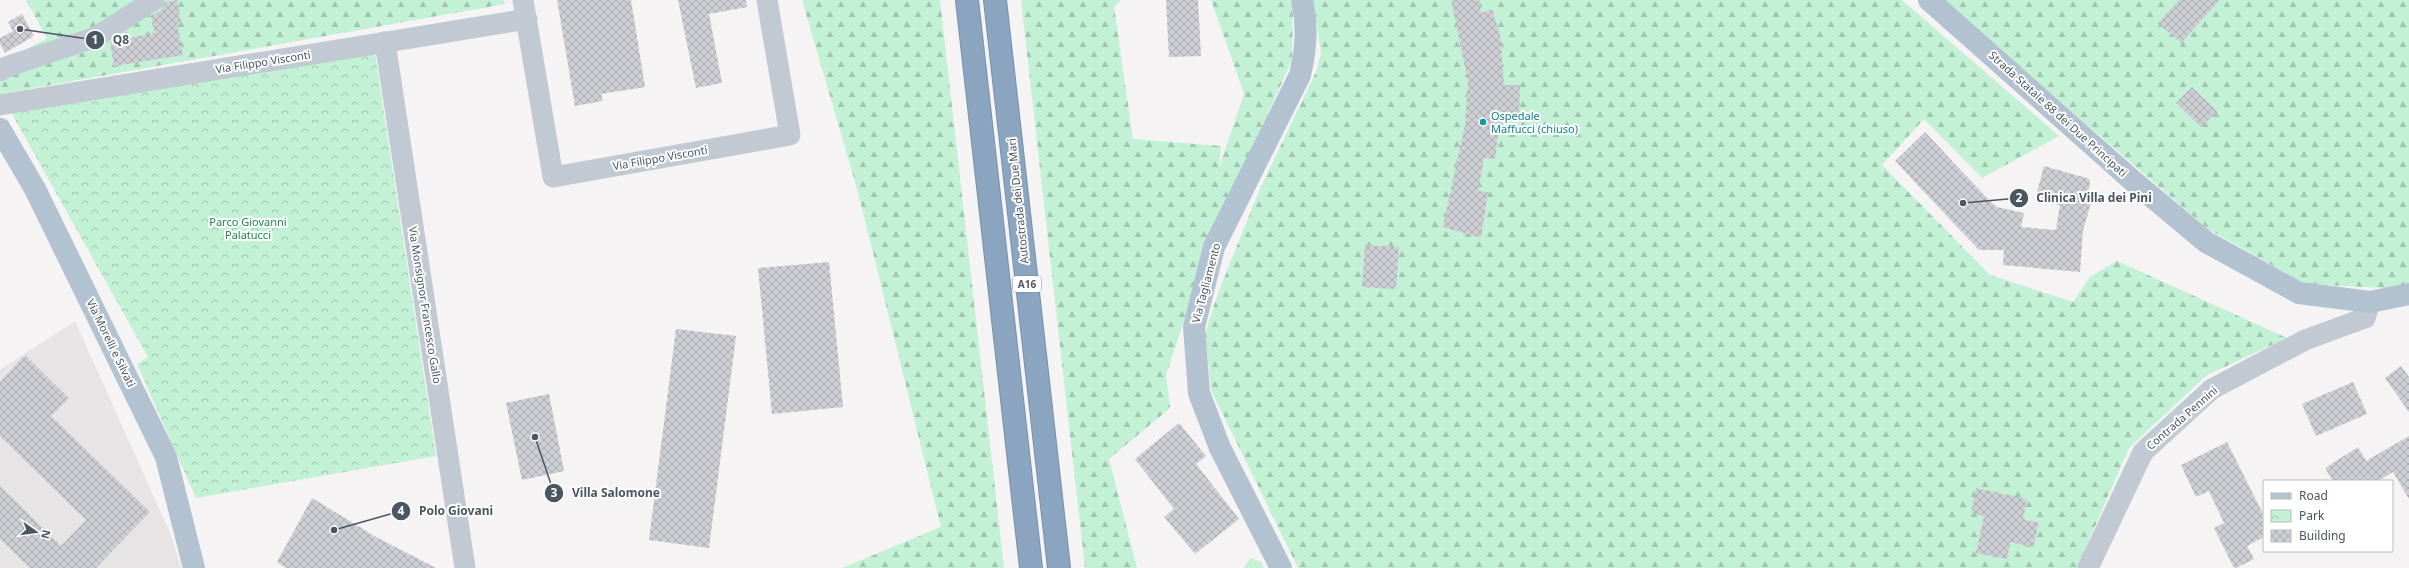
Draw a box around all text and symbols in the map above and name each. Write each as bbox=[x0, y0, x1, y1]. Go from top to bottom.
callout: Q8 bbox=[85, 28, 137, 52]
text: 1 bbox=[92, 31, 98, 48]
text: Q8 bbox=[113, 31, 129, 48]
street label: Via Filippo Visconti bbox=[214, 47, 312, 76]
street label: Strada Statale 88 dei Due Principati bbox=[1986, 47, 2131, 180]
place label: Ospedale Maffucci (chiuso) bbox=[1491, 108, 1578, 136]
marker: Ospedale Maffucci (chiuso) bbox=[1478, 117, 1488, 127]
street label: Autostrada dei Due Mari bbox=[1003, 138, 1032, 265]
street label: Via Filippo Visconti bbox=[611, 142, 708, 173]
callout: Clinica Villa dei Pini bbox=[2009, 186, 2160, 210]
text: 2 bbox=[2016, 189, 2023, 206]
text: Clinica Villa dei Pini bbox=[2036, 189, 2152, 206]
park label: Parco Giovanni Palatucci bbox=[209, 214, 287, 242]
street label: Via Monsignor Francesco Gallo bbox=[406, 225, 445, 385]
street label: Via Tagliamento bbox=[1188, 241, 1224, 325]
road number: A16 bbox=[1013, 276, 1041, 292]
street label: Via Morelli e Silvati bbox=[84, 296, 139, 389]
street label: Contrada Pennini bbox=[2143, 383, 2220, 453]
legend bbox=[2263, 480, 2393, 552]
callout: Villa Salomone bbox=[544, 481, 668, 505]
text: 3 bbox=[551, 484, 558, 501]
text: Villa Salomone bbox=[572, 484, 660, 501]
text: Road bbox=[2299, 487, 2328, 504]
callout: Polo Giovani bbox=[391, 499, 501, 523]
text: 4 bbox=[398, 502, 405, 519]
text: Polo Giovani bbox=[419, 502, 493, 519]
text: Park bbox=[2299, 507, 2325, 524]
north arrow bbox=[16, 512, 56, 552]
text: Building bbox=[2299, 527, 2346, 544]
text: N bbox=[38, 528, 55, 541]

